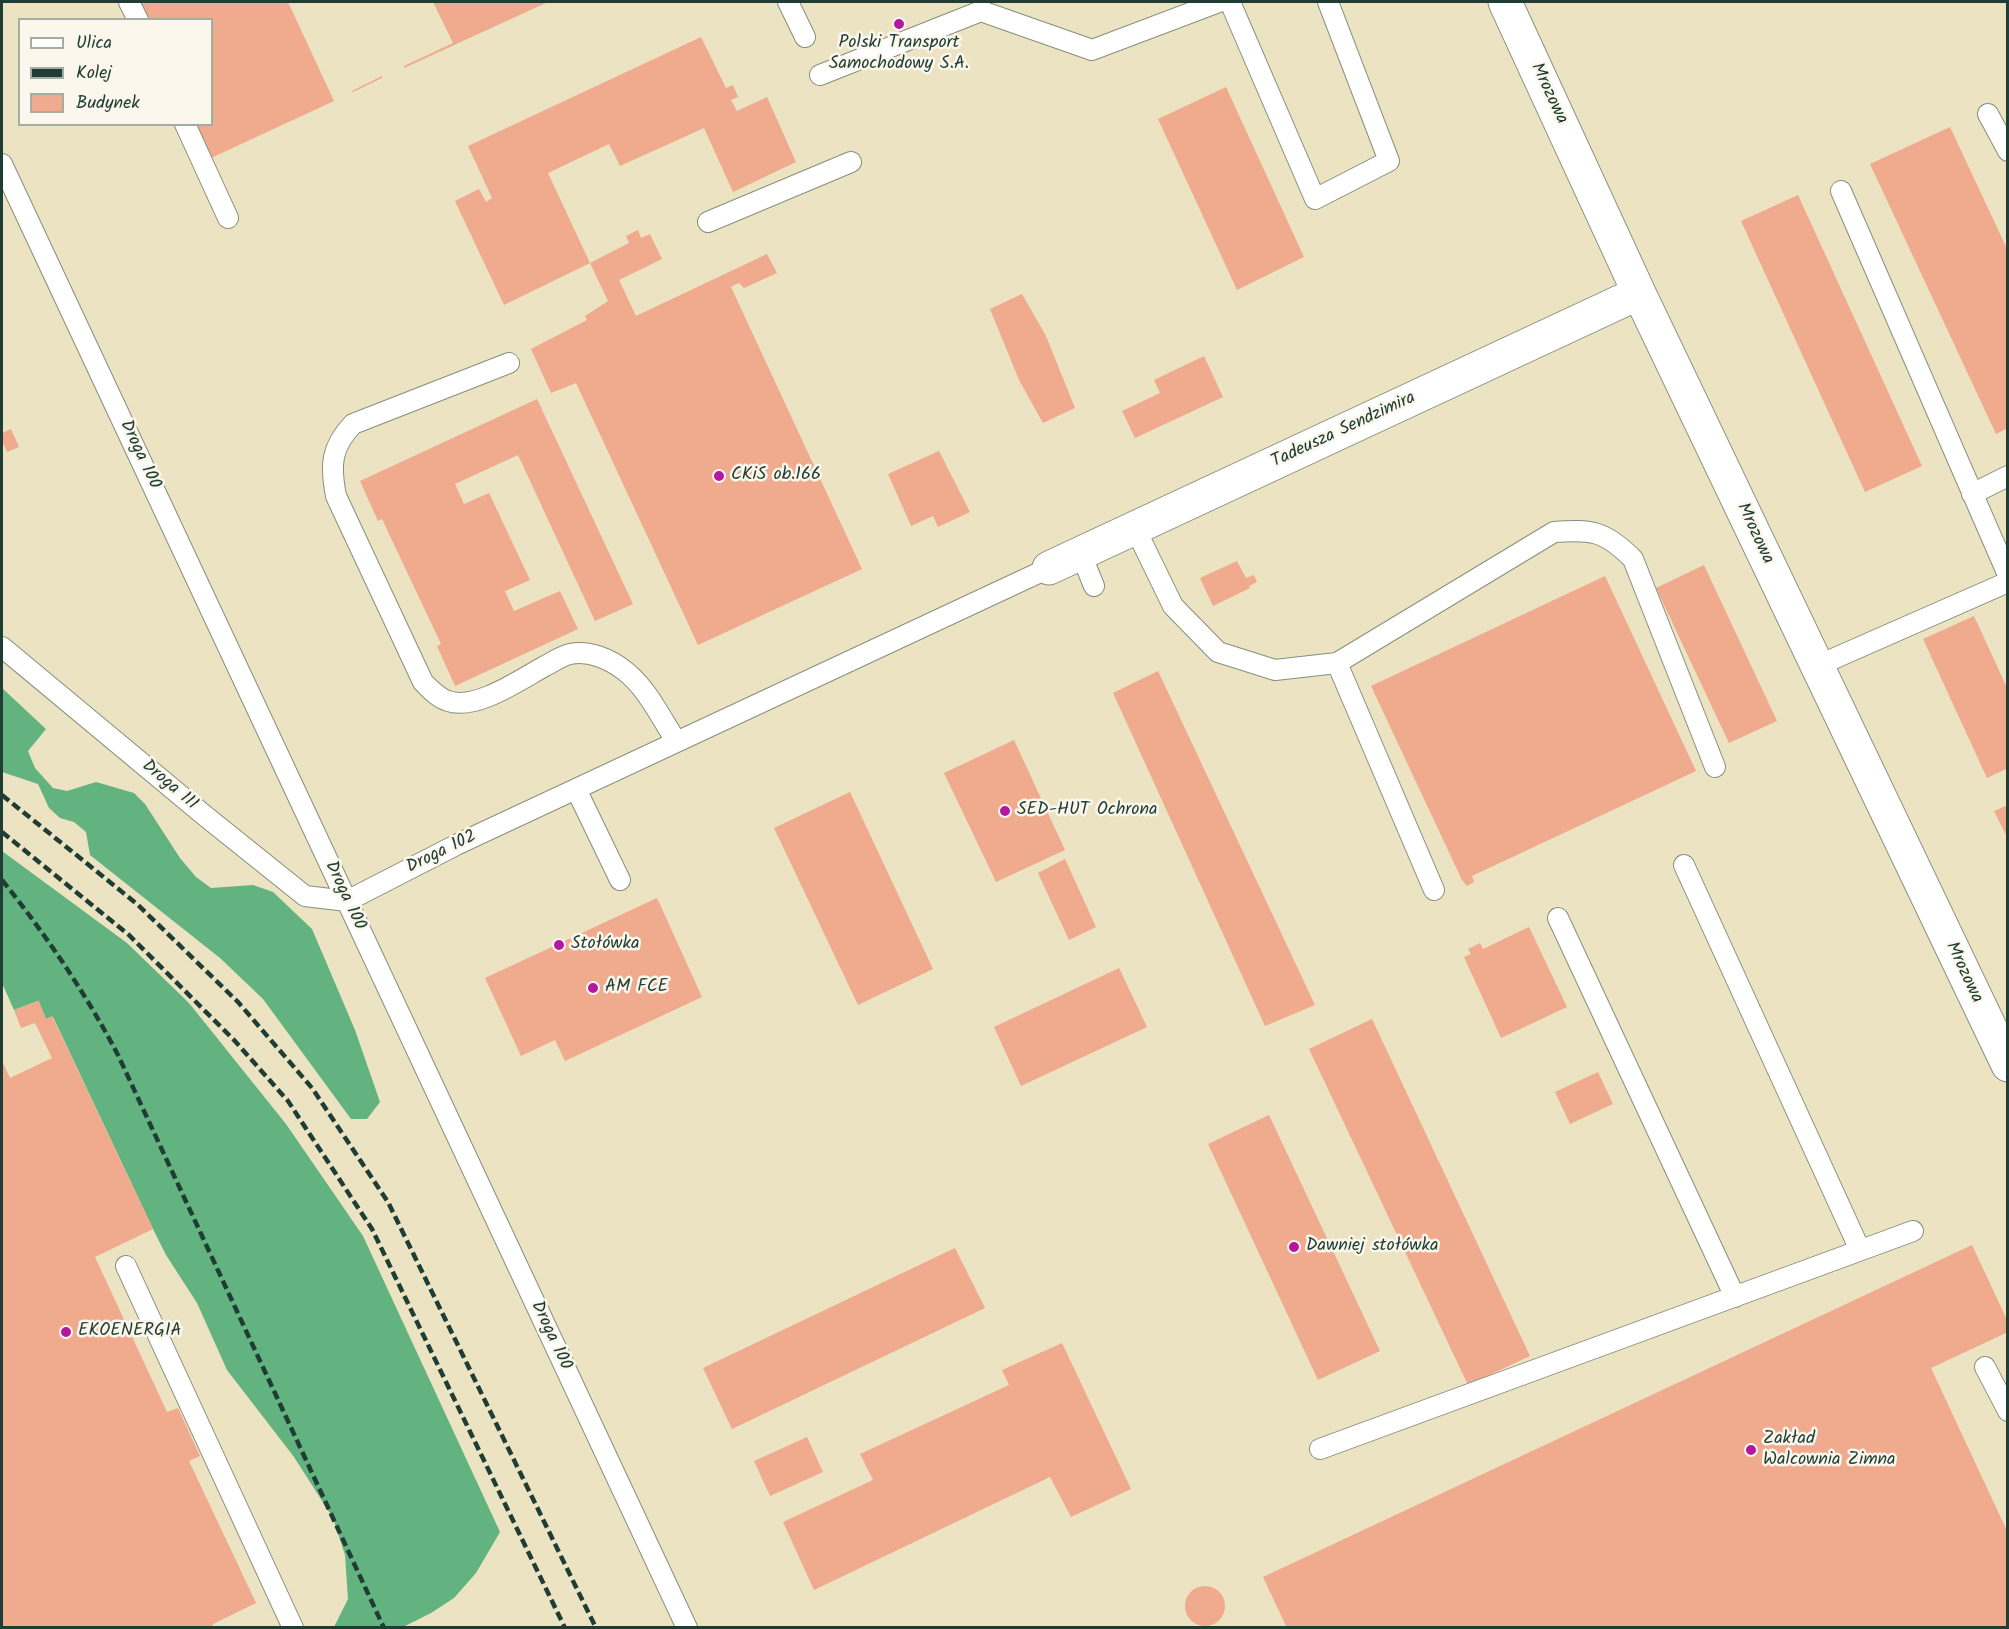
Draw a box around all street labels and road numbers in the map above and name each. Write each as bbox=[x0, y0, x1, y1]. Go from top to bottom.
street label: Mrozowa bbox=[1524, 60, 1572, 128]
street label: Tadeusza Sendzimira bbox=[1269, 388, 1419, 474]
street label: Droga 100 bbox=[114, 417, 164, 493]
street label: Mrozowa bbox=[1730, 500, 1778, 568]
street label: Droga 111 bbox=[136, 756, 202, 816]
street label: Droga 102 bbox=[404, 827, 480, 879]
street label: Droga 100 bbox=[319, 858, 369, 934]
street label: Mrozowa bbox=[1939, 939, 1987, 1007]
street label: Droga 100 bbox=[525, 1298, 575, 1374]

